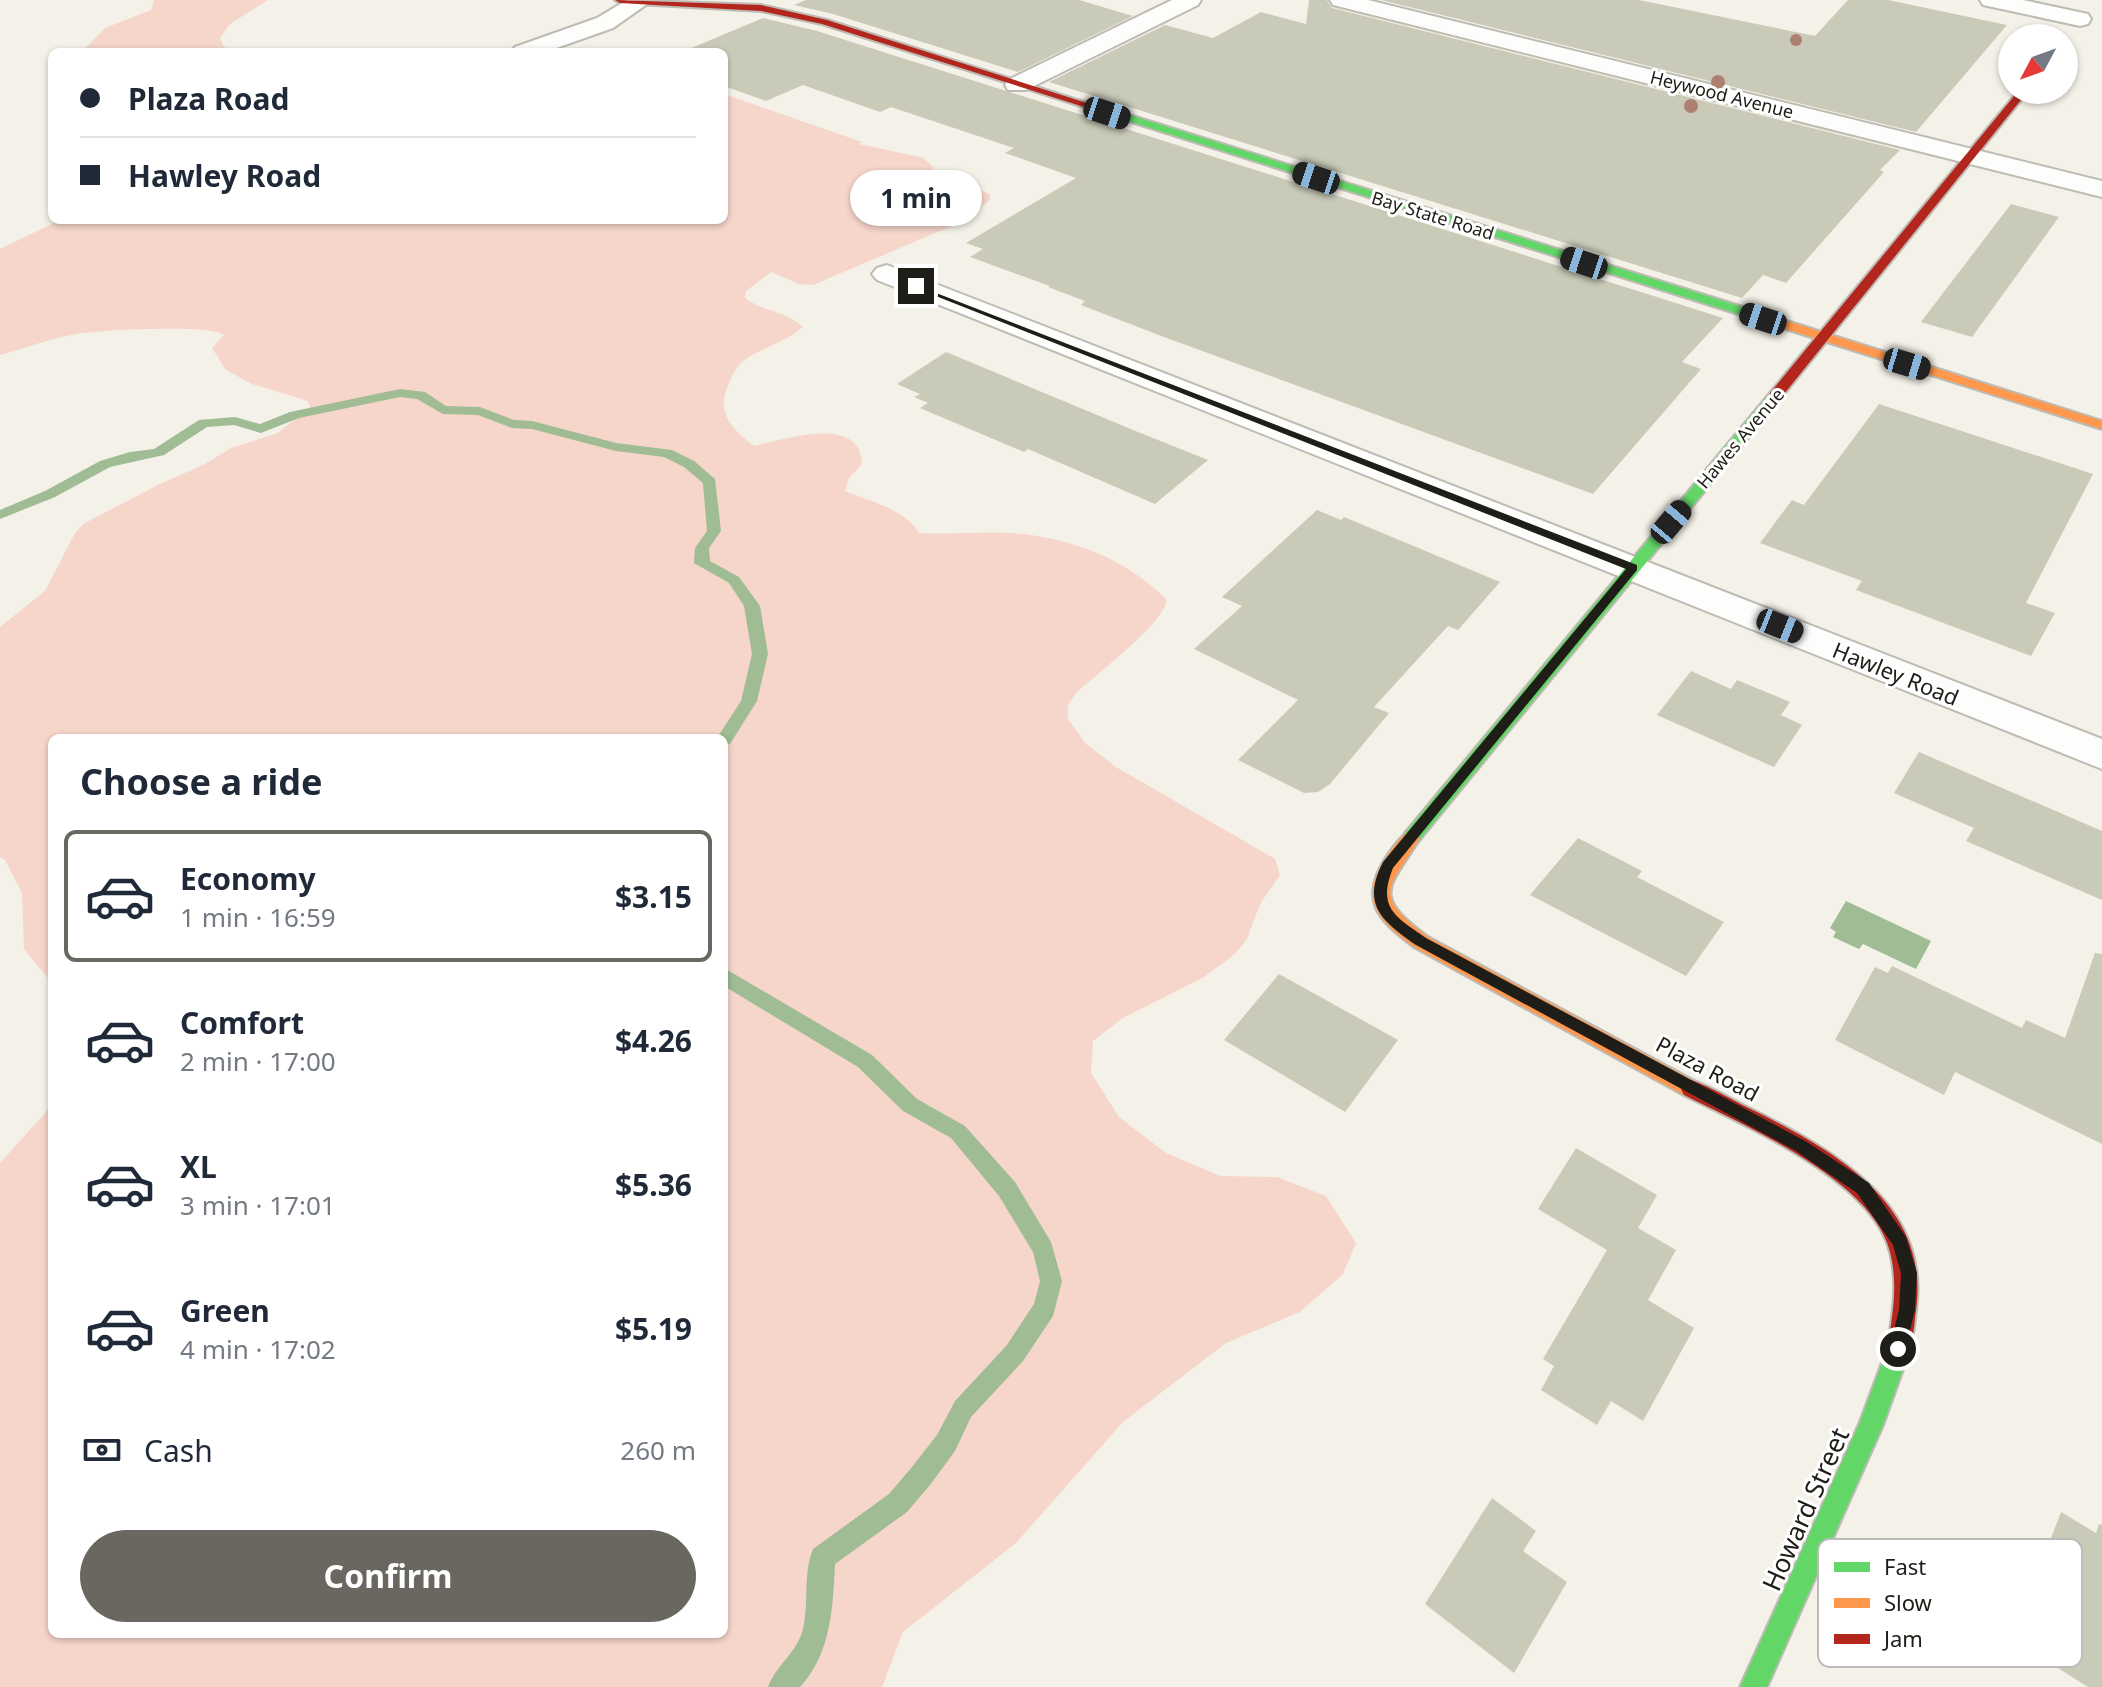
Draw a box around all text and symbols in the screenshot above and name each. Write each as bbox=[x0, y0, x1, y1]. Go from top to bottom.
north arrow bbox=[1998, 24, 2078, 104]
map controls bbox=[1998, 24, 2078, 104]
street label: Heywood Avenue bbox=[1648, 65, 1796, 123]
text: Plaza Road bbox=[128, 78, 289, 119]
car bbox=[1080, 94, 1134, 132]
text: Hawley Road bbox=[128, 155, 321, 196]
car bbox=[1289, 159, 1343, 197]
callout: 1 min bbox=[850, 170, 982, 226]
text: 1 min bbox=[880, 180, 952, 216]
street label: Bay State Road bbox=[1369, 185, 1497, 245]
car bbox=[1557, 244, 1611, 282]
route end bbox=[898, 268, 934, 304]
car bbox=[1736, 300, 1790, 338]
car bbox=[1881, 346, 1933, 382]
street label: Hawes Avenue bbox=[1691, 383, 1789, 493]
car bbox=[1646, 496, 1696, 548]
car bbox=[1753, 606, 1807, 646]
street label: Hawley Road bbox=[1829, 634, 1963, 712]
text: Choose a ride bbox=[80, 757, 322, 806]
text: Economy bbox=[180, 858, 316, 899]
icon: car bbox=[84, 860, 156, 932]
text: $3.15 bbox=[615, 876, 692, 917]
text: 1 min · 16:59 bbox=[180, 899, 336, 935]
text: Comfort bbox=[180, 1002, 304, 1043]
icon: car bbox=[84, 1004, 156, 1076]
text: $4.26 bbox=[615, 1020, 692, 1061]
street label: Plaza Road bbox=[1651, 1028, 1765, 1108]
text: 2 min · 17:00 bbox=[180, 1043, 336, 1079]
text: XL bbox=[180, 1146, 217, 1187]
icon: car bbox=[84, 1148, 156, 1220]
text: $5.36 bbox=[615, 1164, 692, 1205]
text: 3 min · 17:01 bbox=[180, 1187, 336, 1223]
text: Green bbox=[180, 1290, 270, 1331]
icon: car bbox=[84, 1292, 156, 1364]
text: $5.19 bbox=[615, 1308, 692, 1349]
text: 4 min · 17:02 bbox=[180, 1331, 336, 1367]
route start bbox=[1880, 1331, 1916, 1367]
street label: Howard Street bbox=[1753, 1422, 1857, 1596]
icon: cash bbox=[80, 1428, 124, 1472]
text: Cash bbox=[144, 1430, 213, 1471]
text: 260 m bbox=[620, 1432, 696, 1468]
button: Confirm bbox=[80, 1530, 696, 1622]
legend bbox=[1818, 1539, 2082, 1667]
text: Fast bbox=[1884, 1551, 1926, 1581]
text: Slow bbox=[1884, 1587, 1933, 1617]
text: Jam bbox=[1882, 1623, 1923, 1653]

